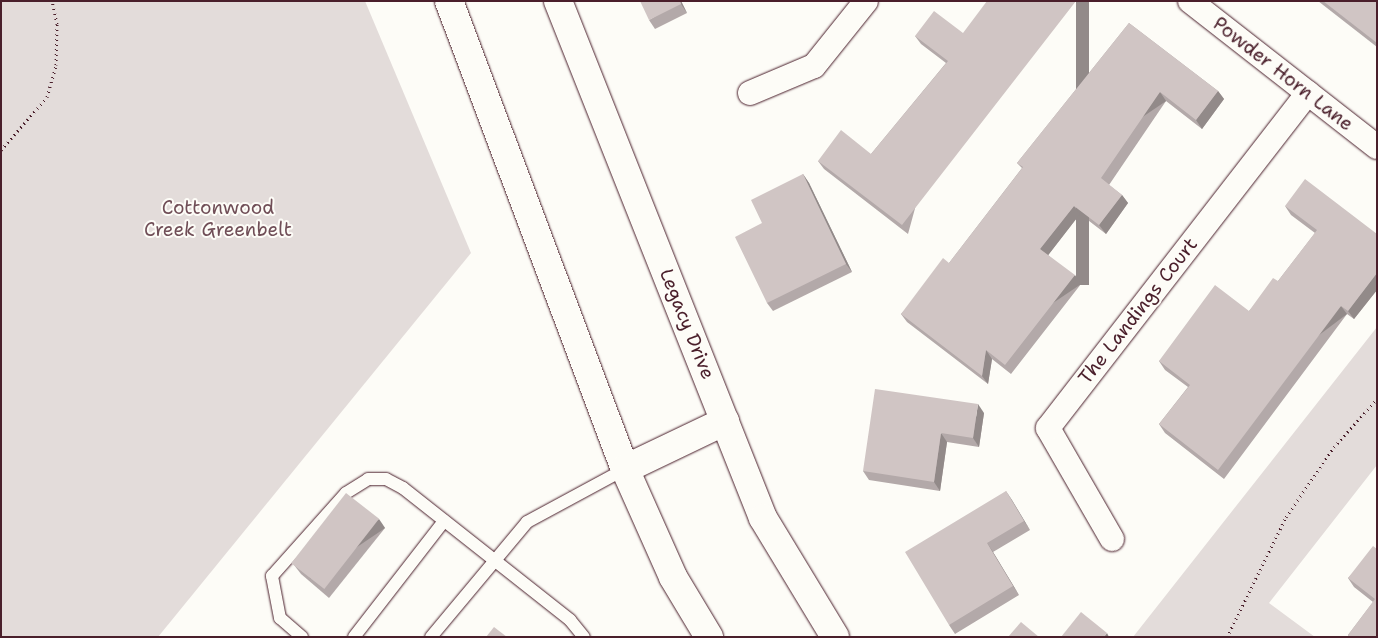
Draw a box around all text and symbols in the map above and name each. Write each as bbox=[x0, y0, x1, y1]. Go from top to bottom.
street label: Powder Horn Lane bbox=[1208, 12, 1358, 136]
park label: Cottonwood Creek Greenbelt bbox=[144, 197, 292, 241]
street label: The Landings Court bbox=[1074, 233, 1202, 389]
street label: Legacy Drive bbox=[655, 265, 719, 383]

